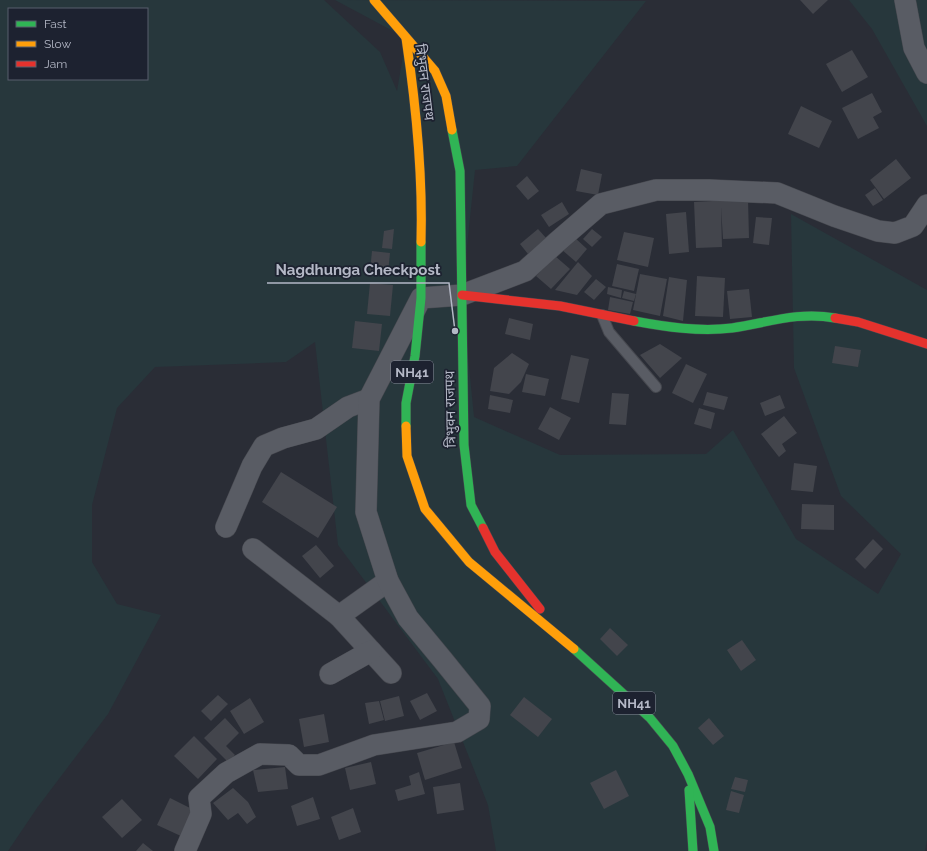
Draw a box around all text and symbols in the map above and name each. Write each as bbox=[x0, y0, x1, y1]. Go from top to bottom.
legend bbox=[8, 8, 148, 80]
text: Fast bbox=[44, 17, 67, 31]
text: Slow bbox=[44, 37, 71, 51]
street label: त्रिभुवन राजपथ bbox=[410, 43, 438, 122]
text: Jam bbox=[44, 57, 67, 71]
callout: Nagdhunga Checkpost bbox=[267, 256, 449, 283]
text: Nagdhunga Checkpost bbox=[275, 261, 441, 279]
road number: NH41 bbox=[391, 361, 433, 383]
street label: त्रिभुवन राजपथ bbox=[441, 369, 461, 448]
road number: NH41 bbox=[613, 692, 655, 714]

